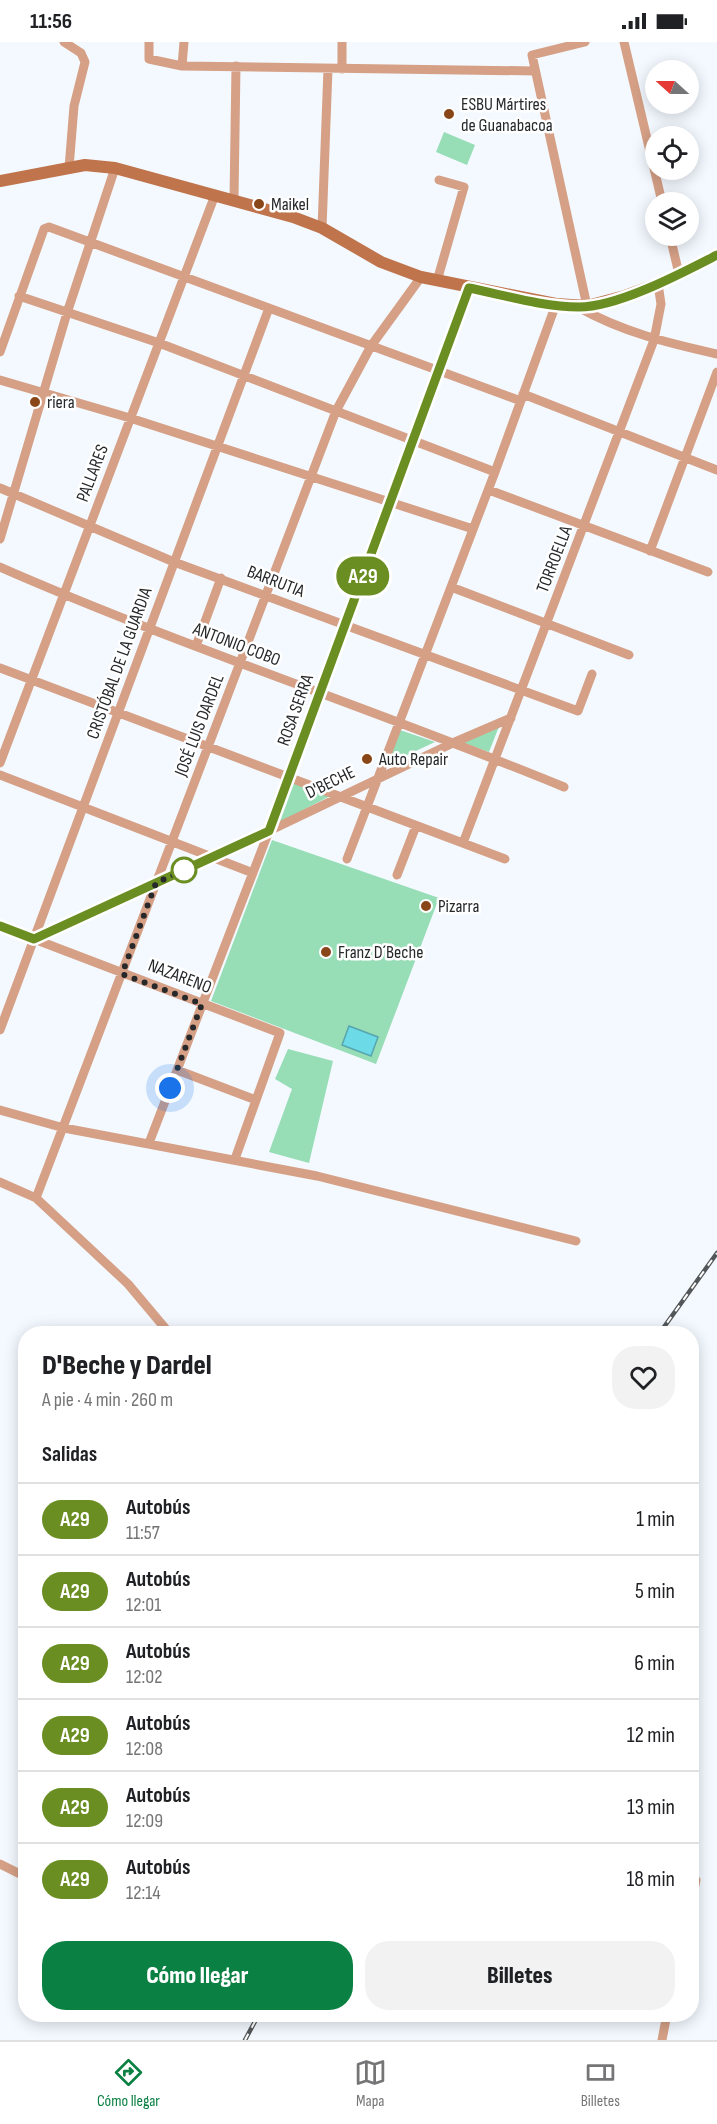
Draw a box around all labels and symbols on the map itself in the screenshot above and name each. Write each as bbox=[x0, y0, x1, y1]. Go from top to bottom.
north arrow bbox=[645, 60, 699, 114]
place label: ESBU Mártires de Guanabacoa bbox=[461, 94, 553, 136]
marker: ESBU Mártires de Guanabacoa bbox=[442, 107, 456, 121]
place label: Maikel bbox=[271, 194, 309, 215]
marker: Maikel bbox=[252, 197, 266, 211]
place label: riera bbox=[47, 392, 75, 413]
marker: riera bbox=[28, 395, 42, 409]
street label: PALLARES bbox=[72, 441, 113, 505]
street label: TORROELLA bbox=[532, 523, 577, 596]
line badge: A29 bbox=[328, 556, 398, 596]
street label: BARRUTIA bbox=[244, 561, 308, 602]
street label: CRISTÓBAL DE LA GUARDIA bbox=[82, 584, 157, 742]
street label: ANTONIO COBO bbox=[189, 618, 283, 671]
street label: JOSÉ LUIS DARDEL bbox=[170, 671, 229, 780]
street label: ROSA SERRA bbox=[273, 671, 318, 749]
place label: Auto Repair bbox=[378, 749, 448, 770]
marker: Auto Repair bbox=[360, 752, 374, 766]
street label: D'BECHE bbox=[302, 762, 358, 803]
unlabelled marker bbox=[171, 857, 197, 883]
place label: Pizarra bbox=[438, 896, 479, 917]
marker: Pizarra bbox=[419, 899, 433, 913]
place label: Franz D´Beche bbox=[338, 942, 423, 963]
marker: Franz D´Beche bbox=[319, 945, 333, 959]
street label: NAZARENO bbox=[145, 955, 214, 998]
your location bbox=[155, 1073, 185, 1103]

